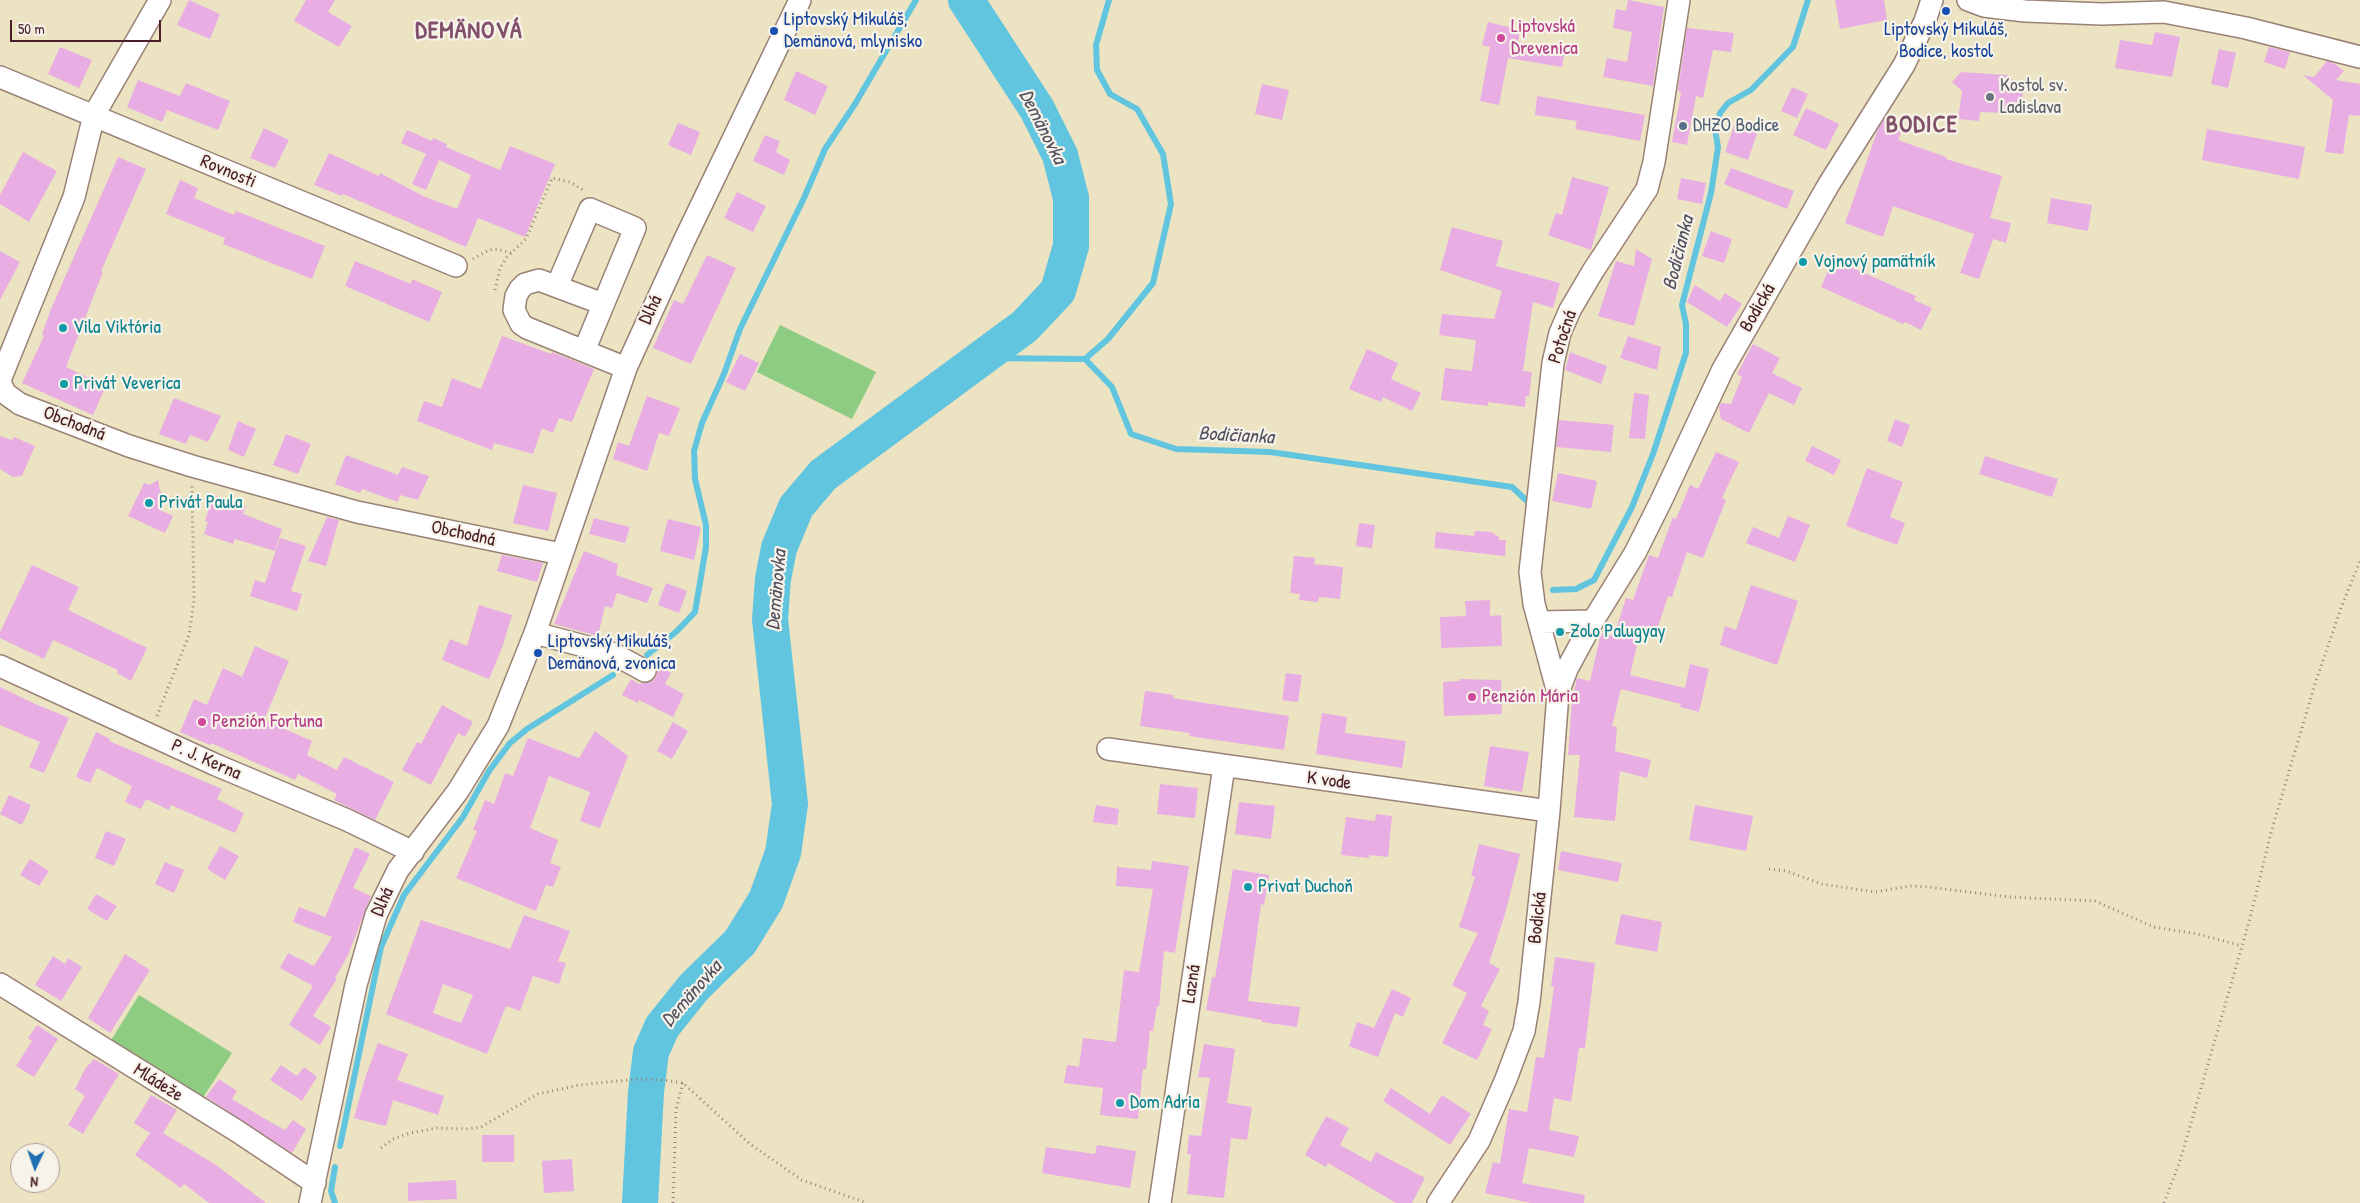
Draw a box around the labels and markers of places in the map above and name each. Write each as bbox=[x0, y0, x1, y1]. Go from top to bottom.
marker: Liptovský Mikuláš, Bodice, kostol bbox=[1940, 5, 1952, 17]
place label: Liptovský Mikuláš, Demänová, mlynisko bbox=[784, 9, 922, 53]
place label: Liptovská Drevenica bbox=[1511, 16, 1578, 60]
place label: Liptovský Mikuláš, Bodice, kostol bbox=[1884, 19, 2008, 63]
marker: Liptovský Mikuláš, Demänová, mlynisko bbox=[768, 25, 780, 37]
marker: Liptovská Drevenica bbox=[1495, 32, 1507, 44]
place label: Kostol sv. Ladislava bbox=[2000, 75, 2068, 119]
marker: Kostol sv. Ladislava bbox=[1984, 91, 1996, 103]
place label: DHZO Bodice bbox=[1693, 115, 1779, 137]
marker: DHZO Bodice bbox=[1677, 120, 1689, 132]
place label: Vojnový pamätník bbox=[1813, 251, 1935, 273]
marker: Vojnový pamätník bbox=[1797, 256, 1809, 268]
place label: Vila Viktória bbox=[73, 317, 161, 339]
marker: Vila Viktória bbox=[57, 322, 69, 334]
place label: Privát Veverica bbox=[74, 373, 180, 395]
marker: Privát Veverica bbox=[58, 378, 70, 390]
place label: Privát Paula bbox=[159, 492, 242, 514]
marker: Privát Paula bbox=[143, 497, 155, 509]
place label: Zolo Palugyay bbox=[1570, 621, 1666, 643]
marker: Zolo Palugyay bbox=[1554, 626, 1566, 638]
place label: Liptovský Mikuláš, Demänová, zvonica bbox=[548, 631, 676, 675]
marker: Liptovský Mikuláš, Demänová, zvonica bbox=[532, 647, 544, 659]
place label: Penzión Mária bbox=[1482, 686, 1578, 708]
marker: Penzión Mária bbox=[1466, 691, 1478, 703]
place label: Penzión Fortuna bbox=[212, 711, 323, 733]
marker: Penzión Fortuna bbox=[196, 716, 208, 728]
place label: Privat Duchoň bbox=[1258, 876, 1353, 898]
marker: Privat Duchoň bbox=[1242, 881, 1254, 893]
place label: Dom Adria bbox=[1130, 1092, 1200, 1114]
marker: Dom Adria bbox=[1114, 1097, 1126, 1109]

